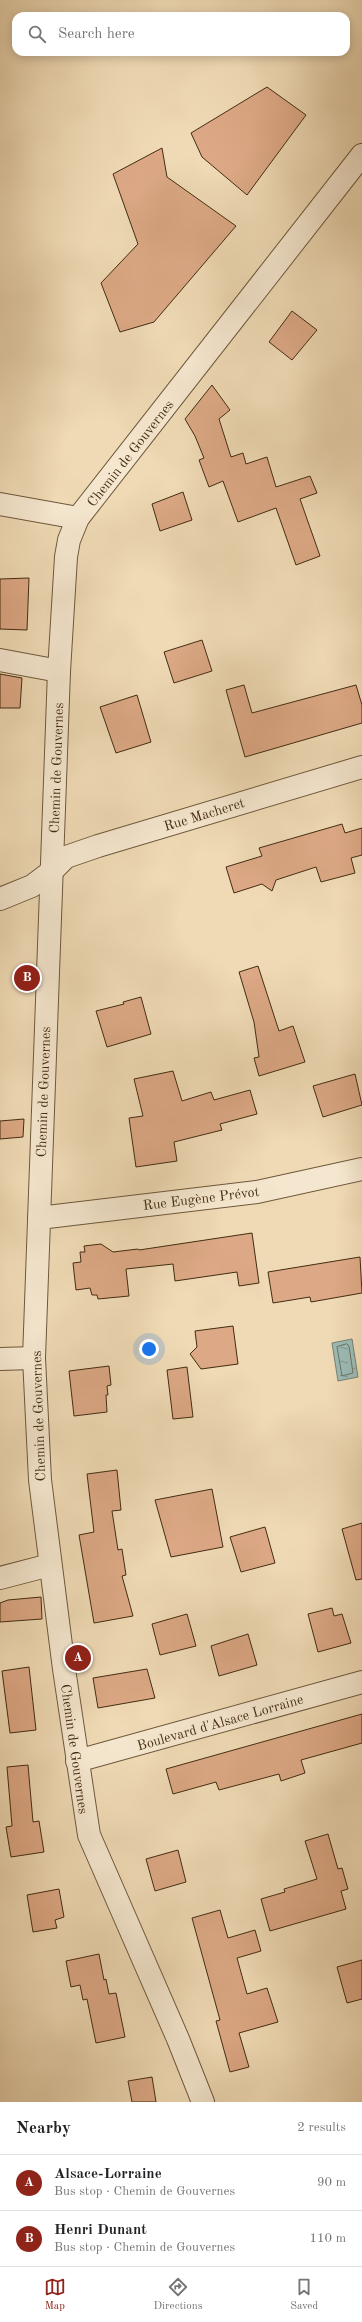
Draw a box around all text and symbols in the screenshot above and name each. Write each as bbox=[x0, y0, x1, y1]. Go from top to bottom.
search box bbox=[12, 12, 350, 56]
icon: search bbox=[26, 23, 48, 45]
text: Search here bbox=[58, 27, 135, 42]
street label: Chemin de Gouvernes bbox=[85, 398, 177, 510]
street label: Chemin de Gouvernes bbox=[48, 702, 66, 834]
street label: Rue Macheret bbox=[162, 796, 246, 834]
pin: B bbox=[14, 963, 40, 993]
street label: Chemin de Gouvernes bbox=[35, 1026, 53, 1158]
street label: Rue Eugène Prévot bbox=[142, 1185, 260, 1213]
your location bbox=[139, 1339, 159, 1359]
street label: Chemin de Gouvernes bbox=[30, 1350, 48, 1482]
pin: A bbox=[65, 1643, 91, 1673]
street label: Chemin de Gouvernes bbox=[58, 1683, 90, 1815]
street label: Boulevard d'Alsace Lorraine bbox=[136, 1692, 305, 1753]
text: Nearby bbox=[16, 2120, 71, 2137]
text: 2 results bbox=[297, 2121, 346, 2134]
text: Alsace-Lorraine bbox=[54, 2167, 162, 2182]
text: A bbox=[24, 2176, 34, 2189]
text: 90 m bbox=[317, 2176, 346, 2189]
text: Bus stop · Chemin de Gouvernes bbox=[54, 2185, 235, 2198]
text: Henri Dunant bbox=[54, 2223, 147, 2238]
text: B bbox=[24, 2232, 34, 2245]
text: 110 m bbox=[309, 2232, 346, 2245]
text: Bus stop · Chemin de Gouvernes bbox=[54, 2241, 235, 2254]
tab: Map bbox=[44, 2276, 66, 2314]
tab: Directions bbox=[154, 2276, 202, 2314]
tab: Saved bbox=[290, 2276, 318, 2314]

